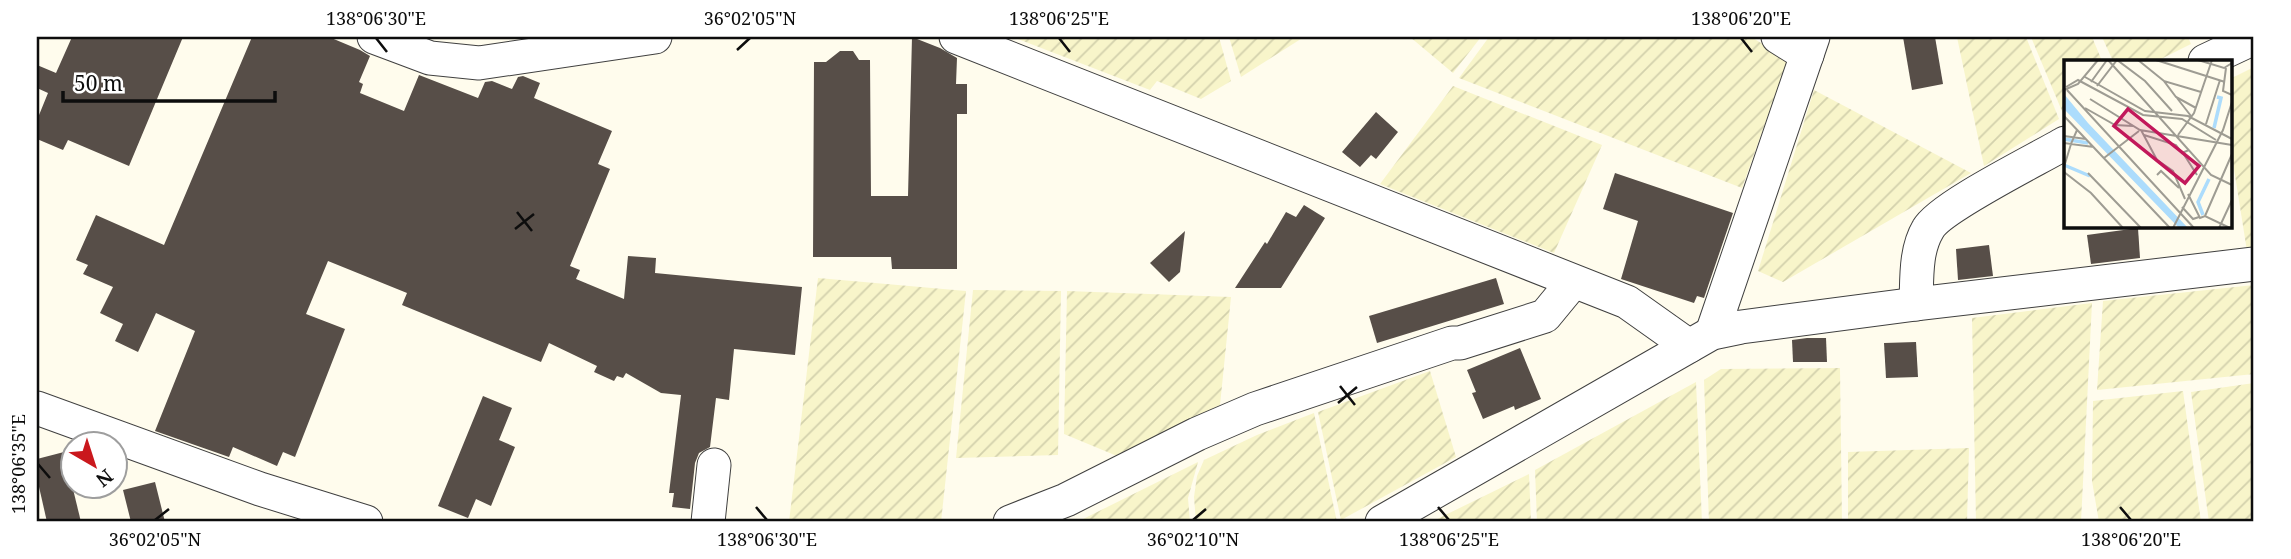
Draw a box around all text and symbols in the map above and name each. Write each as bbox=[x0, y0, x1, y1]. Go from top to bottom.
text: 138°06'30"E bbox=[326, 6, 426, 30]
text: 36°02'05"N bbox=[704, 6, 797, 30]
text: 138°06'25"E bbox=[1009, 6, 1109, 30]
text: 138°06'20"E bbox=[1691, 6, 1791, 30]
scale bar bbox=[63, 60, 275, 104]
inset map bbox=[2064, 60, 2232, 228]
text: 50 m bbox=[74, 69, 123, 97]
text: 138°06'35"E bbox=[6, 414, 30, 514]
north arrow bbox=[60, 430, 130, 500]
text: N bbox=[91, 463, 119, 493]
text: 36°02'05"N bbox=[109, 527, 202, 551]
text: 138°06'30"E bbox=[717, 527, 817, 551]
text: 36°02'10"N bbox=[1147, 527, 1240, 551]
text: 138°06'25"E bbox=[1399, 527, 1499, 551]
text: 138°06'20"E bbox=[2081, 527, 2181, 551]

